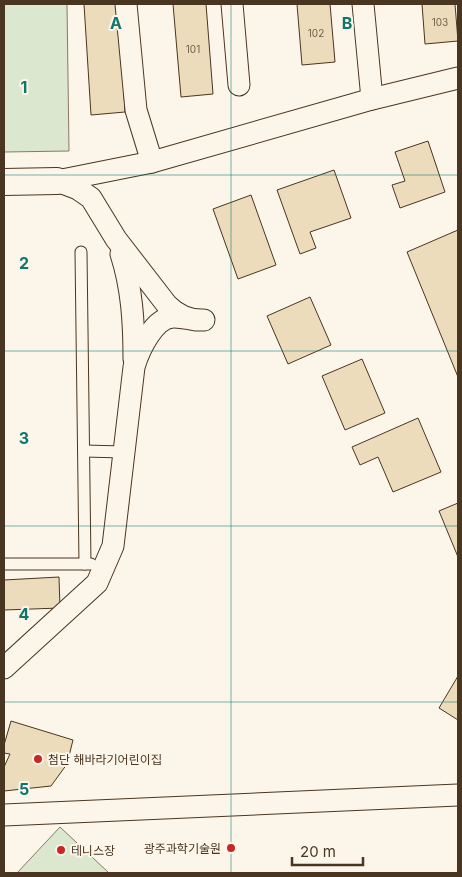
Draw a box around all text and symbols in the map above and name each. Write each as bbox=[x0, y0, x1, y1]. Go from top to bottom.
text: A bbox=[110, 13, 122, 33]
text: B bbox=[342, 13, 352, 33]
house number: 103 bbox=[432, 16, 448, 28]
house number: 102 bbox=[308, 27, 324, 39]
house number: 101 bbox=[186, 43, 200, 55]
text: 1 bbox=[21, 77, 27, 97]
text: 2 bbox=[19, 253, 29, 273]
text: 3 bbox=[19, 428, 29, 448]
text: 4 bbox=[19, 604, 30, 624]
place label: 첨단 해바라기어린이집 bbox=[48, 752, 162, 767]
marker: 첨단 해바라기어린이집 bbox=[32, 753, 44, 765]
text: 5 bbox=[19, 779, 29, 799]
scale bar bbox=[292, 834, 363, 866]
place label: 광주과학기술원 bbox=[144, 841, 221, 856]
marker: 광주과학기술원 bbox=[225, 842, 237, 854]
text: 20 m bbox=[300, 842, 336, 861]
place label: 테니스장 bbox=[71, 843, 115, 858]
marker: 테니스장 bbox=[55, 844, 67, 856]

